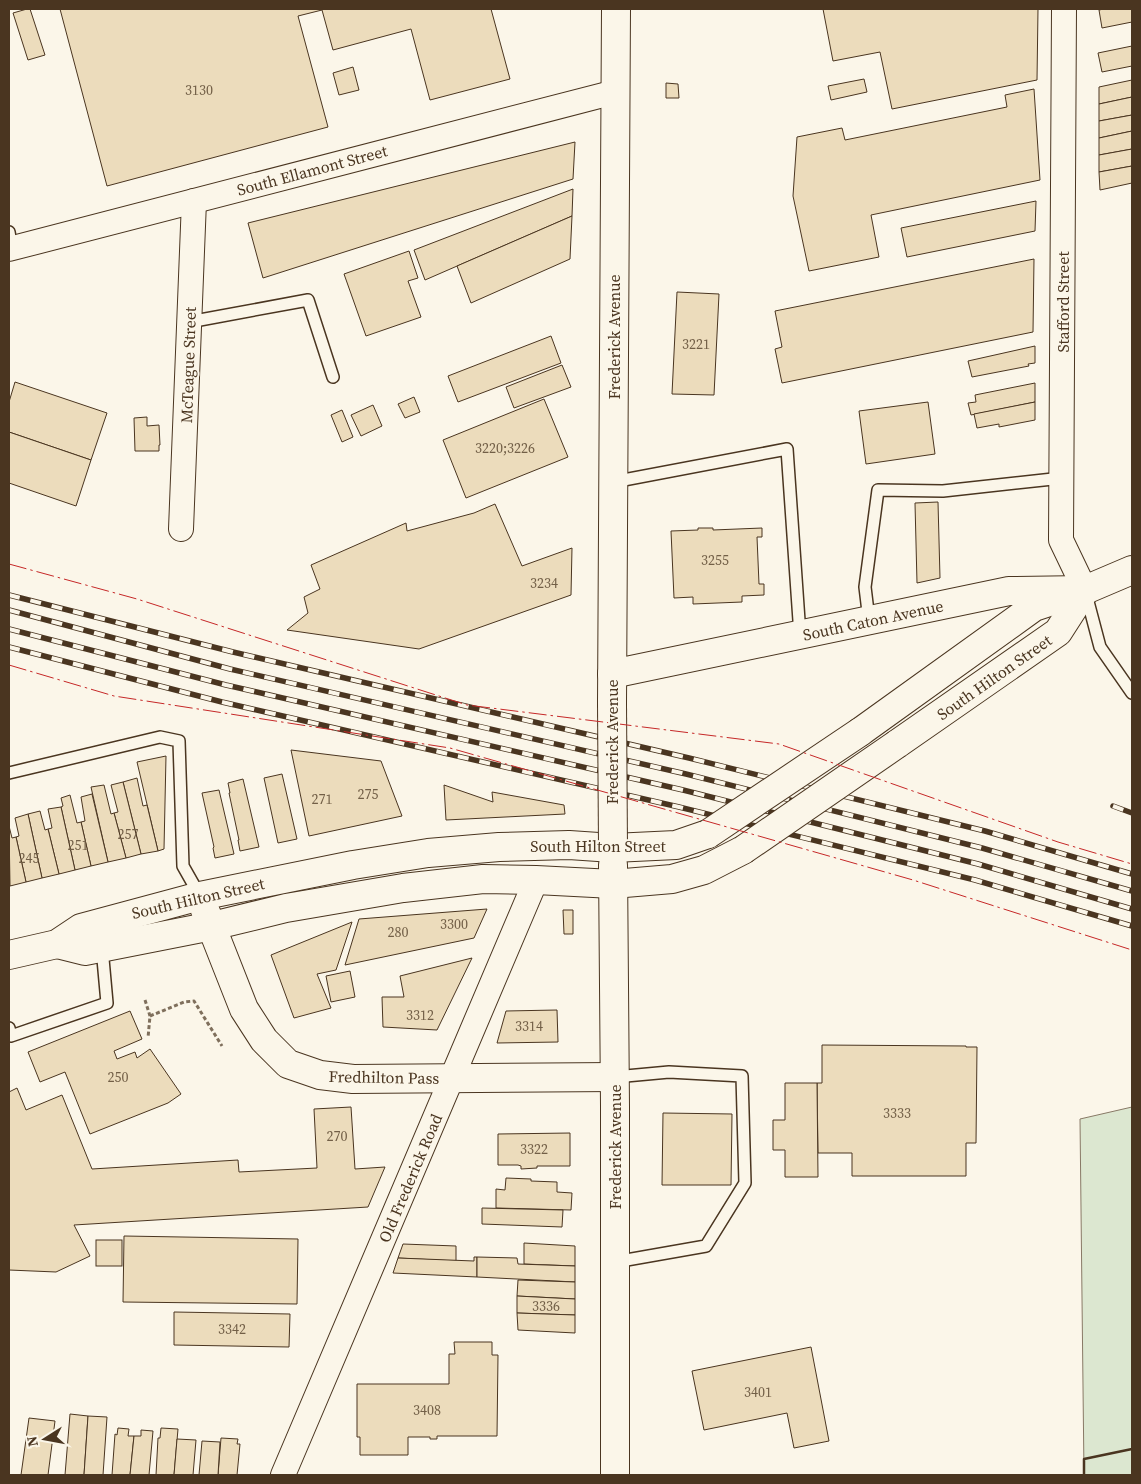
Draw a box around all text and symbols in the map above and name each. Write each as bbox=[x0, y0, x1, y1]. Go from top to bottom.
house number: 3130 bbox=[185, 80, 213, 100]
street label: South Ellamont Street bbox=[234, 139, 390, 201]
street label: Stafford Street bbox=[1052, 251, 1074, 353]
street label: Frederick Avenue bbox=[603, 274, 625, 400]
street label: McTeague Street bbox=[175, 306, 201, 424]
house number: 3221 bbox=[682, 334, 710, 354]
house number: 3220;3226 bbox=[475, 438, 535, 458]
house number: 3255 bbox=[701, 550, 729, 570]
house number: 3234 bbox=[530, 573, 558, 593]
street label: South Caton Avenue bbox=[801, 594, 945, 646]
street label: South Hilton Street bbox=[932, 629, 1056, 725]
street label: Frederick Avenue bbox=[601, 679, 623, 805]
house number: 275 bbox=[358, 784, 379, 804]
house number: 271 bbox=[312, 789, 333, 809]
house number: 257 bbox=[118, 824, 139, 844]
house number: 251 bbox=[68, 835, 89, 855]
street label: South Hilton Street bbox=[530, 835, 667, 857]
house number: 245 bbox=[19, 848, 40, 868]
street label: South Hilton Street bbox=[129, 872, 267, 924]
house number: 3300 bbox=[440, 914, 468, 934]
house number: 280 bbox=[388, 922, 409, 942]
house number: 3312 bbox=[406, 1005, 434, 1025]
house number: 3314 bbox=[515, 1016, 543, 1036]
street label: Fredhilton Pass bbox=[328, 1065, 440, 1089]
house number: 250 bbox=[108, 1067, 129, 1087]
street label: Frederick Avenue bbox=[604, 1084, 626, 1210]
house number: 3333 bbox=[883, 1103, 911, 1123]
street label: Old Frederick Road bbox=[373, 1110, 447, 1246]
house number: 270 bbox=[327, 1126, 348, 1146]
house number: 3322 bbox=[520, 1139, 548, 1159]
house number: 3336 bbox=[532, 1296, 560, 1316]
house number: 3342 bbox=[218, 1319, 246, 1339]
house number: 3401 bbox=[744, 1382, 772, 1402]
house number: 3408 bbox=[413, 1400, 441, 1420]
north arrow bbox=[20, 1414, 70, 1464]
text: N bbox=[21, 1435, 43, 1448]

